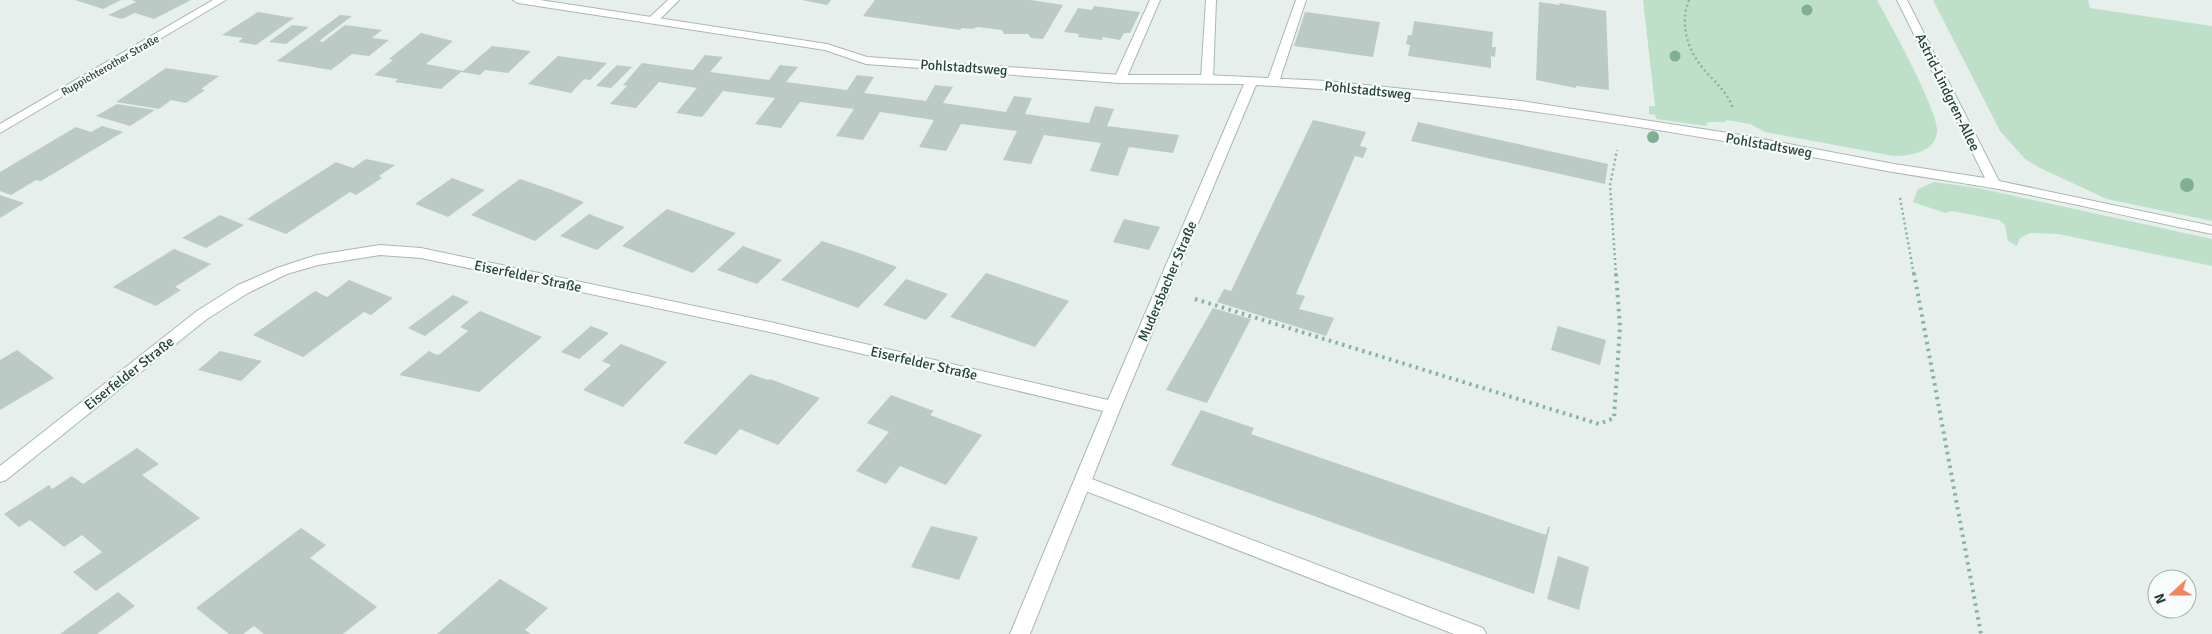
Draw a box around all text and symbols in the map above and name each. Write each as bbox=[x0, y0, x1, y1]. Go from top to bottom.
street label: Astrid-Lindgren-Allee bbox=[1912, 30, 1984, 154]
street label: Ruppichterother Straße bbox=[59, 32, 161, 99]
street label: Pohlstadtsweg bbox=[920, 56, 1008, 79]
street label: Pohlstadtsweg bbox=[1324, 77, 1412, 104]
street label: Pohlstadtsweg bbox=[1724, 130, 1813, 161]
street label: Mudersbacher Straße bbox=[1134, 218, 1201, 344]
street label: Eiserfelder Straße bbox=[473, 257, 583, 296]
street label: Eiserfelder Straße bbox=[81, 333, 178, 414]
street label: Eiserfelder Straße bbox=[869, 343, 979, 384]
north arrow bbox=[2147, 569, 2197, 619]
text: N bbox=[2151, 591, 2170, 606]

